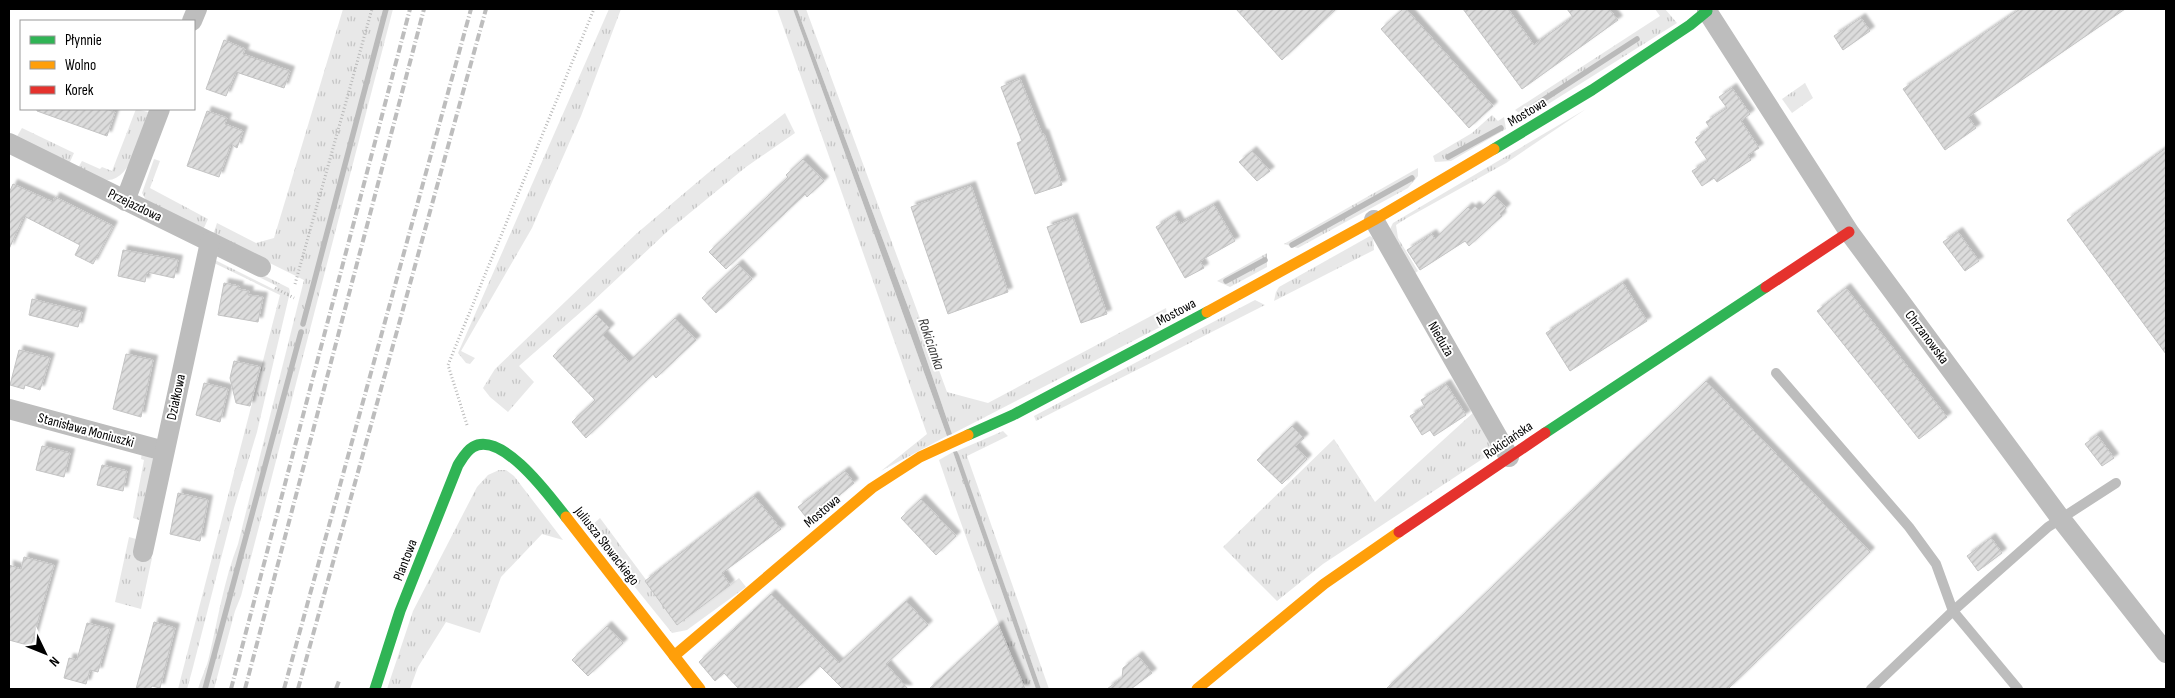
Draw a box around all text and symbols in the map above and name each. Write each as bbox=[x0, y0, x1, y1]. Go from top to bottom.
legend bbox=[20, 20, 195, 110]
text: Płynnie bbox=[65, 31, 102, 50]
text: Wolno bbox=[65, 56, 96, 75]
text: Korek bbox=[65, 81, 94, 100]
street label: Mostowa bbox=[1505, 94, 1549, 130]
street label: Przejazdowa bbox=[105, 185, 165, 225]
street label: Mostowa bbox=[1153, 295, 1199, 329]
street label: Chrzanowska bbox=[1901, 307, 1953, 367]
water label: Rokicianka bbox=[913, 316, 949, 372]
street label: Nieduża bbox=[1424, 319, 1458, 359]
street label: Działkowa bbox=[163, 373, 189, 421]
street label: Stanisława Moniuszki bbox=[36, 409, 136, 451]
street label: Rokiciańska bbox=[1480, 417, 1536, 463]
street label: Mostowa bbox=[800, 491, 844, 531]
street label: Juliusza Słowackiego bbox=[570, 502, 643, 589]
street label: Plantowa bbox=[389, 537, 421, 583]
north arrow bbox=[20, 628, 70, 678]
text: N bbox=[45, 653, 63, 670]

